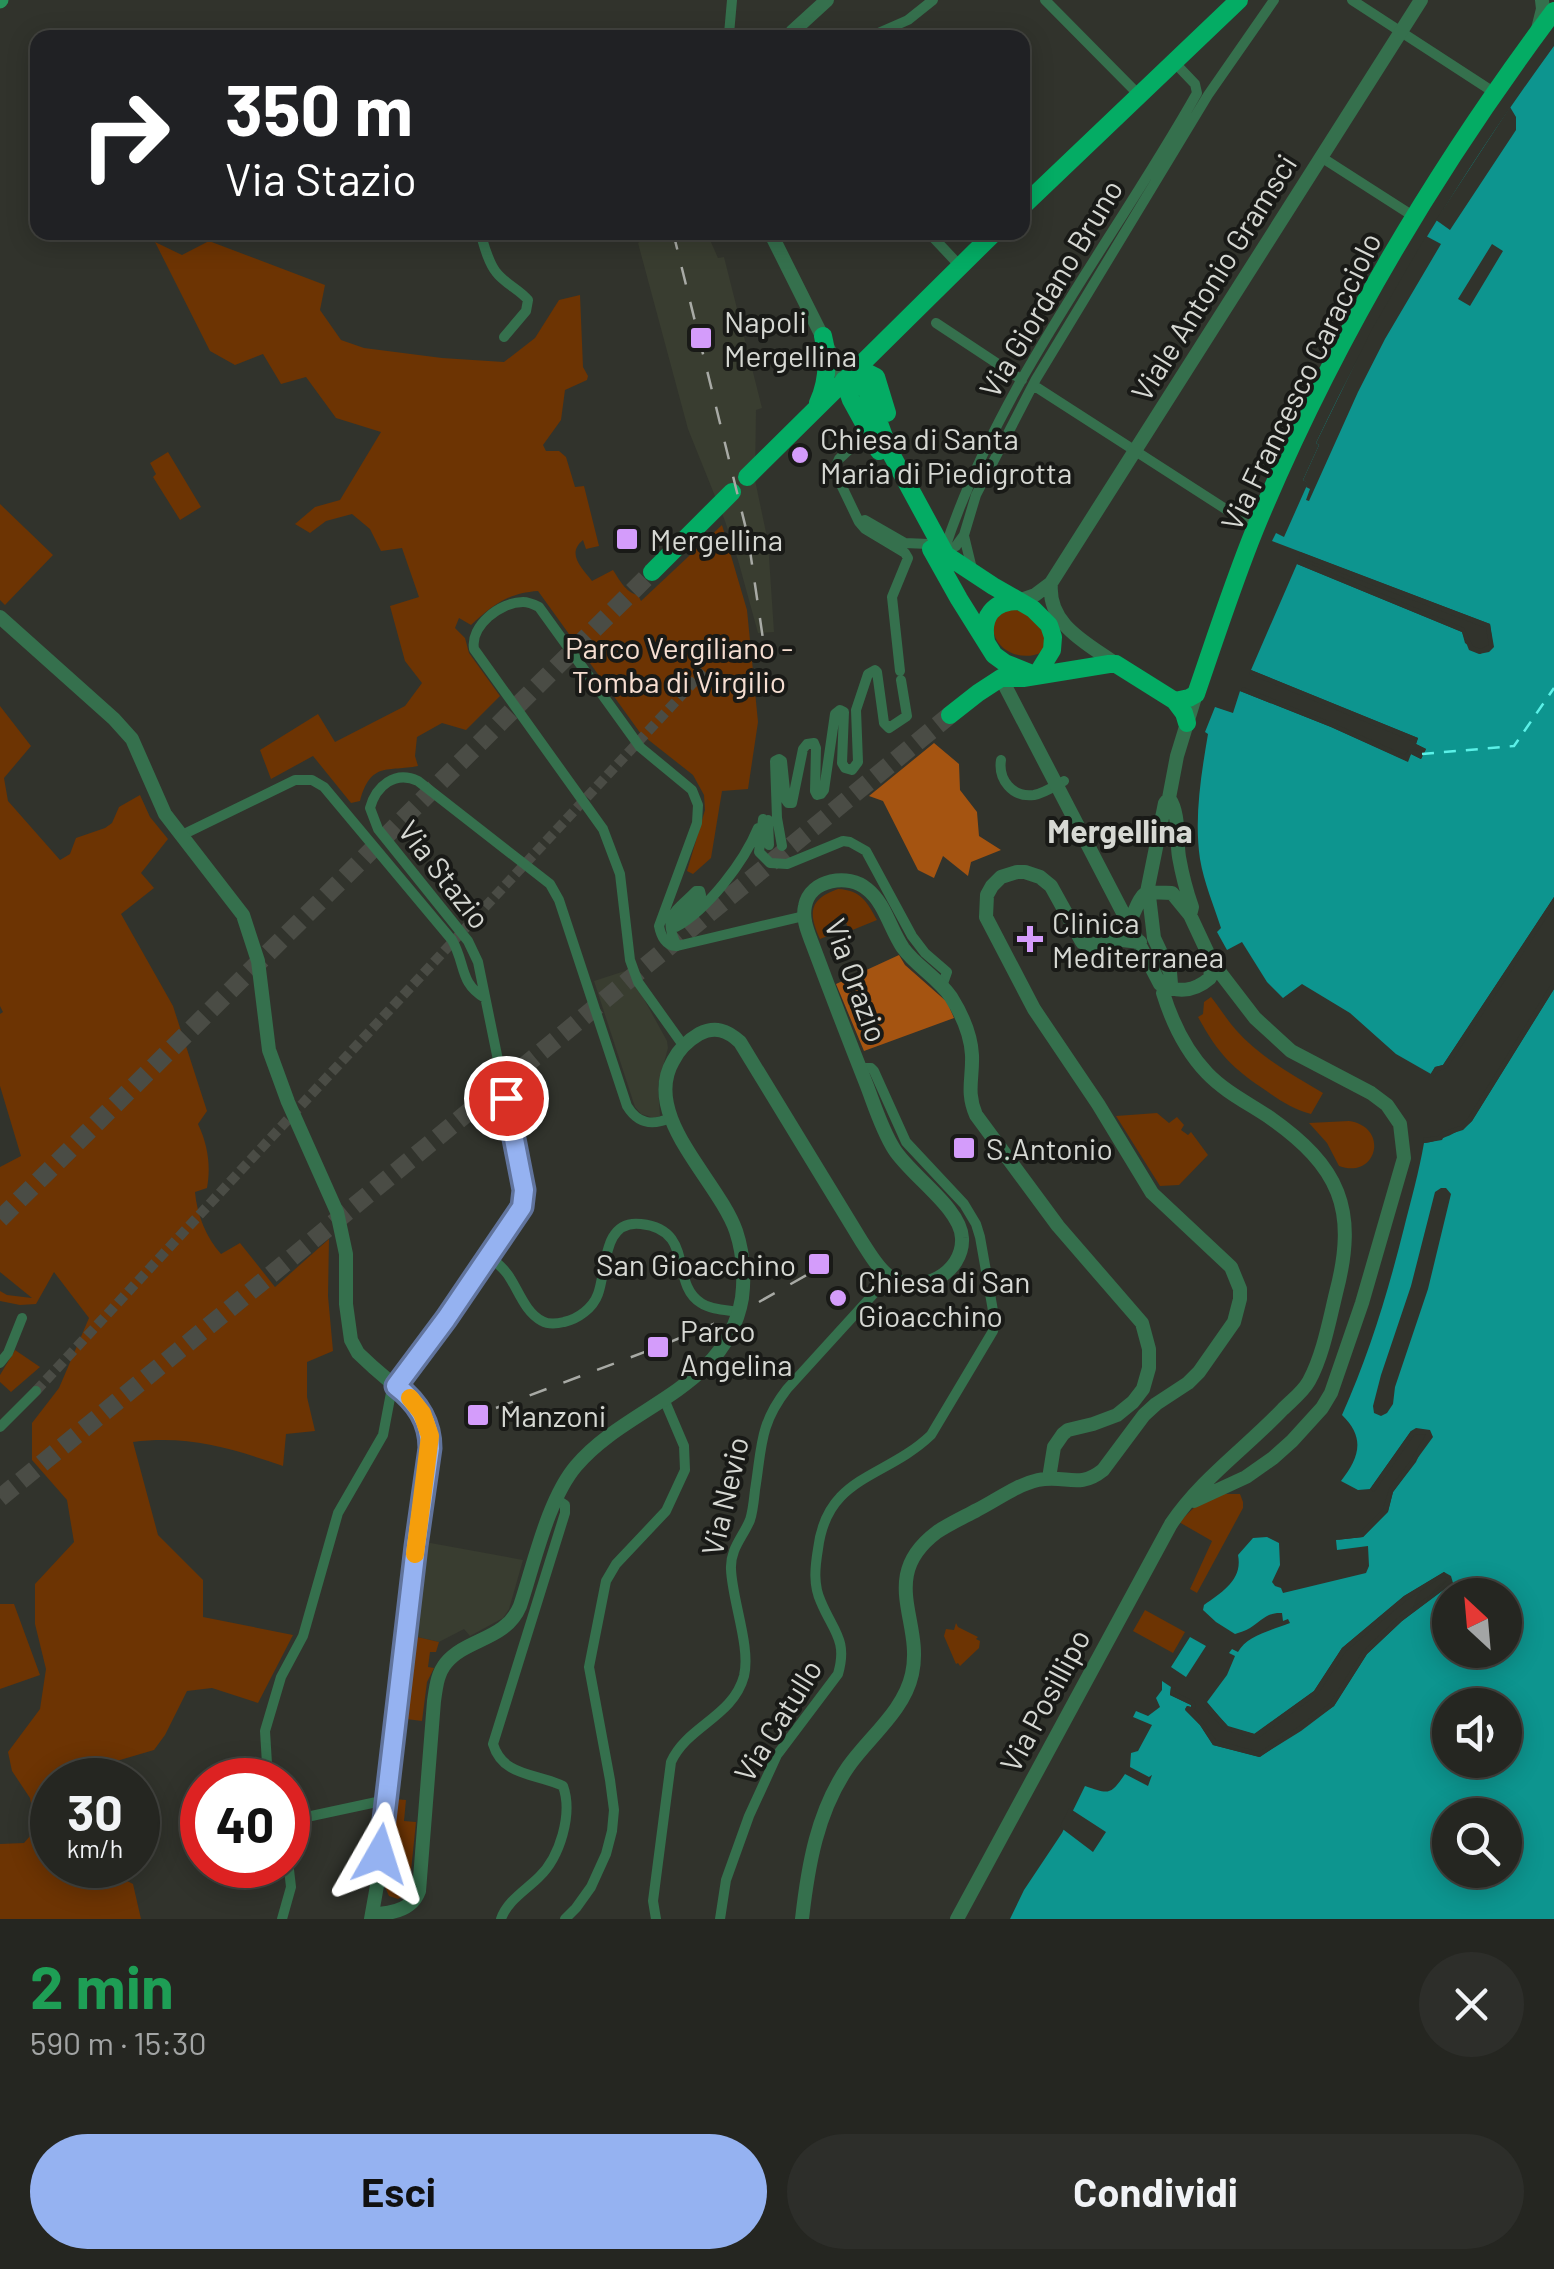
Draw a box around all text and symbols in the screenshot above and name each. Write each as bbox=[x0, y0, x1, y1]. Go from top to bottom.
text: 350 m bbox=[225, 66, 413, 150]
icon: right bbox=[60, 70, 190, 200]
street label: Viale Antonio Gramsci bbox=[1122, 147, 1304, 407]
text: Via Stazio bbox=[225, 151, 417, 205]
street label: Via Giordano Bruno bbox=[971, 172, 1129, 404]
street label: Via Francesco Caracciolo bbox=[1212, 226, 1388, 536]
place label: Napoli Mergellina bbox=[724, 303, 857, 373]
marker: Napoli Mergellina bbox=[688, 325, 714, 351]
place label: Chiesa di Santa Maria di Piedigrotta bbox=[820, 420, 1072, 490]
marker: Chiesa di Santa Maria di Piedigrotta bbox=[789, 444, 811, 466]
place label: Mergellina bbox=[650, 521, 783, 557]
marker: Mergellina bbox=[614, 526, 640, 552]
park label: Parco Vergiliano - Tomba di Virgilio bbox=[565, 629, 793, 699]
district label: Mergellina bbox=[1047, 811, 1193, 849]
street label: Via Stazio bbox=[391, 813, 499, 935]
place label: Clinica Mediterranea bbox=[1052, 904, 1224, 974]
street label: Via Orazio bbox=[818, 913, 896, 1047]
marker: Clinica Mediterranea bbox=[1017, 926, 1043, 952]
pin bbox=[464, 1056, 549, 1141]
icon: arrive bbox=[479, 1071, 534, 1126]
place label: S.Antonio bbox=[986, 1130, 1113, 1166]
marker: S.Antonio bbox=[951, 1135, 977, 1161]
place label: San Gioacchino bbox=[596, 1246, 796, 1282]
marker: San Gioacchino bbox=[806, 1251, 832, 1277]
place label: Chiesa di San Gioacchino bbox=[858, 1263, 1031, 1333]
marker: Chiesa di San Gioacchino bbox=[827, 1287, 849, 1309]
place label: Parco Angelina bbox=[680, 1312, 792, 1382]
marker: Parco Angelina bbox=[645, 1334, 671, 1360]
place label: Manzoni bbox=[500, 1397, 606, 1433]
marker: Manzoni bbox=[465, 1402, 491, 1428]
street label: Via Nevio bbox=[693, 1433, 755, 1559]
north arrow bbox=[1432, 1578, 1522, 1668]
map controls bbox=[1432, 1578, 1522, 1888]
street label: Via Posillipo bbox=[991, 1622, 1097, 1778]
street label: Via Catullo bbox=[725, 1652, 829, 1788]
button: sound bbox=[1432, 1688, 1522, 1778]
speed limit sign: 40 bbox=[180, 1758, 310, 1888]
text: 30 bbox=[67, 1781, 123, 1841]
button: search bbox=[1432, 1798, 1522, 1888]
position arrow bbox=[328, 1802, 432, 1906]
text: km/h bbox=[67, 1833, 123, 1863]
text: 2 min bbox=[30, 1949, 174, 2021]
button: close bbox=[1419, 1952, 1524, 2057]
text: 590 m · 15:30 bbox=[30, 2023, 207, 2061]
button: Esci bbox=[30, 2134, 767, 2249]
button: Condividi bbox=[787, 2134, 1524, 2249]

